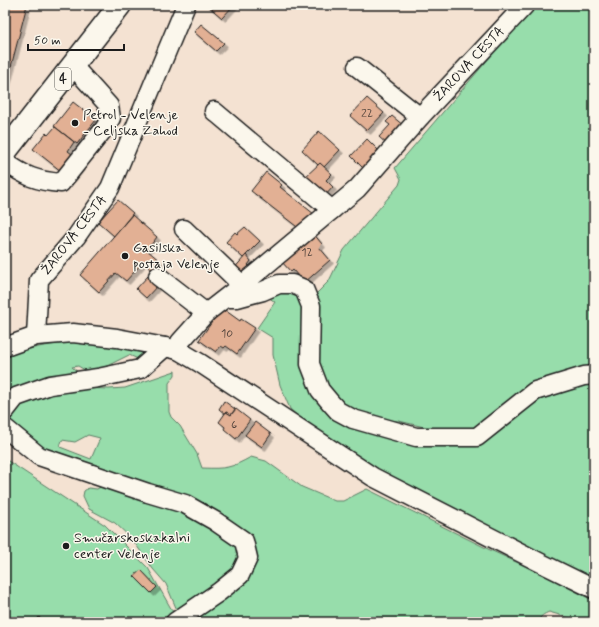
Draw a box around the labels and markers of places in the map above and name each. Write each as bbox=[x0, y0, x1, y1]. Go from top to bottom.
place label: Petrol - Velenje - Celjska Zahod bbox=[83, 106, 178, 140]
marker: Petrol - Velenje - Celjska Zahod bbox=[70, 118, 80, 128]
place label: Gasilska postaja Velenje bbox=[133, 239, 220, 273]
marker: Gasilska postaja Velenje bbox=[120, 251, 130, 261]
place label: Smučarskoskakalni center Velenje bbox=[74, 529, 190, 563]
marker: Smučarskoskakalni center Velenje bbox=[61, 541, 71, 551]

